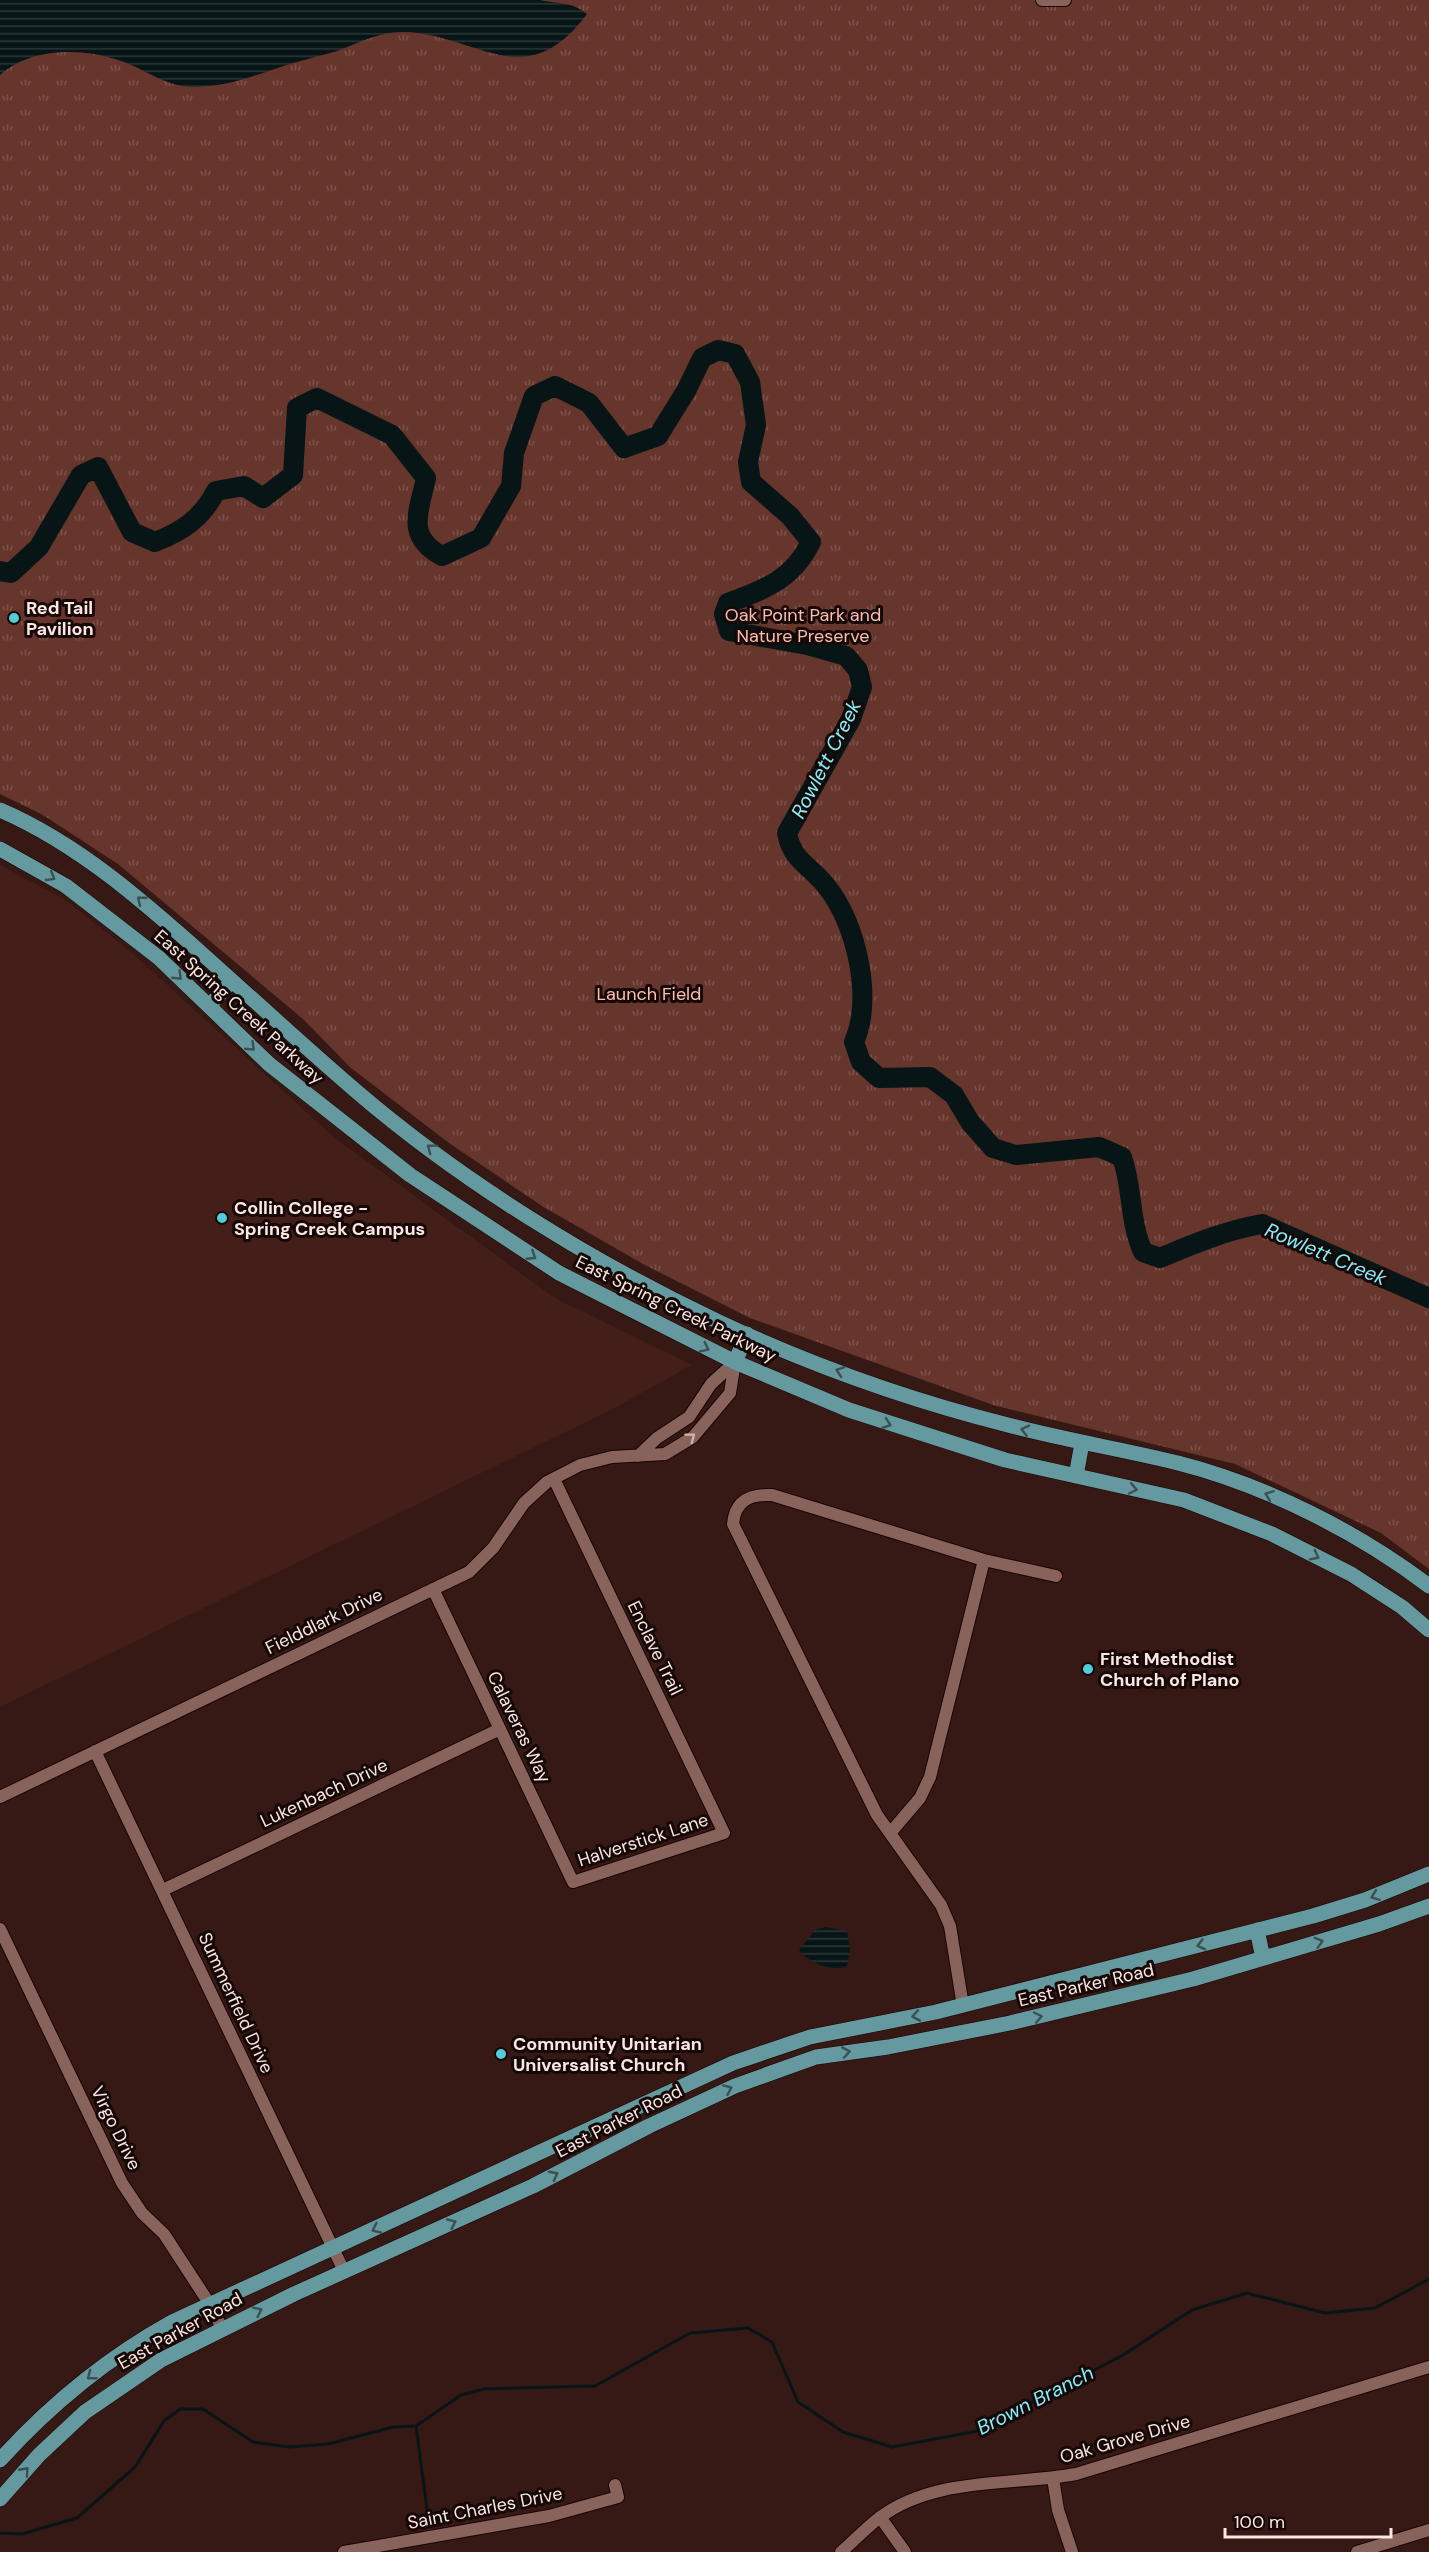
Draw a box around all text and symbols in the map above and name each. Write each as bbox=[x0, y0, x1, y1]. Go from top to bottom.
place label: Red Tail Pavilion bbox=[26, 596, 94, 641]
park label: Oak Point Park and Nature Preserve bbox=[725, 603, 881, 648]
marker: Red Tail Pavilion bbox=[7, 611, 21, 625]
water label: Rowlett Creek bbox=[785, 695, 867, 823]
one-way arrow bbox=[45, 870, 55, 882]
one-way arrow bbox=[137, 896, 148, 907]
street label: East Spring Creek Parkway bbox=[149, 924, 329, 1090]
one-way arrow bbox=[171, 969, 182, 980]
park label: Launch Field bbox=[597, 982, 701, 1006]
one-way arrow bbox=[245, 1040, 255, 1051]
one-way arrow bbox=[427, 1145, 438, 1156]
place label: Collin College - Spring Creek Campus bbox=[234, 1196, 425, 1241]
marker: Collin College - Spring Creek Campus bbox=[215, 1211, 229, 1225]
water label: Rowlett Creek bbox=[1261, 1217, 1392, 1292]
one-way arrow bbox=[526, 1249, 537, 1260]
street label: East Spring Creek Parkway bbox=[572, 1250, 780, 1368]
one-way arrow bbox=[698, 1340, 709, 1352]
one-way arrow bbox=[835, 1366, 845, 1378]
one-way arrow bbox=[881, 1416, 892, 1429]
one-way arrow bbox=[1021, 1424, 1031, 1437]
one-way arrow bbox=[684, 1434, 695, 1445]
one-way arrow bbox=[1128, 1482, 1138, 1495]
one-way arrow bbox=[1264, 1490, 1275, 1503]
one-way arrow bbox=[1309, 1548, 1320, 1560]
street label: Fielddlark Drive bbox=[261, 1582, 387, 1660]
street label: Enclave Trail bbox=[622, 1597, 688, 1699]
place label: First Methodist Church of Plano bbox=[1100, 1647, 1239, 1692]
marker: First Methodist Church of Plano bbox=[1081, 1662, 1095, 1676]
street label: Calaveras Way bbox=[482, 1667, 556, 1787]
street label: Lukenbach Drive bbox=[256, 1753, 392, 1833]
street label: Halverstick Lane bbox=[575, 1808, 711, 1872]
one-way arrow bbox=[1370, 1889, 1381, 1901]
street label: Summerfield Drive bbox=[193, 1929, 279, 2077]
one-way arrow bbox=[1313, 1937, 1324, 1949]
one-way arrow bbox=[1196, 1938, 1206, 1950]
street label: East Parker Road bbox=[1016, 1958, 1156, 2012]
one-way arrow bbox=[911, 2009, 921, 2022]
one-way arrow bbox=[1033, 2011, 1043, 2024]
place label: Community Unitarian Universalist Church bbox=[513, 2032, 702, 2077]
one-way arrow bbox=[841, 2046, 851, 2059]
marker: Community Unitarian Universalist Church bbox=[494, 2047, 508, 2061]
street label: East Parker Road bbox=[552, 2079, 686, 2163]
street label: Virgo Drive bbox=[85, 2082, 147, 2174]
one-way arrow bbox=[721, 2084, 732, 2096]
one-way arrow bbox=[547, 2171, 558, 2182]
one-way arrow bbox=[446, 2218, 457, 2230]
one-way arrow bbox=[371, 2221, 382, 2233]
street label: East Parker Road bbox=[113, 2287, 247, 2375]
one-way arrow bbox=[251, 2306, 262, 2318]
water label: Brown Branch bbox=[972, 2359, 1098, 2441]
one-way arrow bbox=[87, 2368, 98, 2379]
street label: Oak Grove Drive bbox=[1057, 2409, 1193, 2469]
one-way arrow bbox=[18, 2467, 29, 2478]
street label: Saint Charles Drive bbox=[406, 2481, 564, 2535]
scale bar bbox=[1225, 2501, 1392, 2539]
text: 100 m bbox=[1234, 2510, 1285, 2534]

